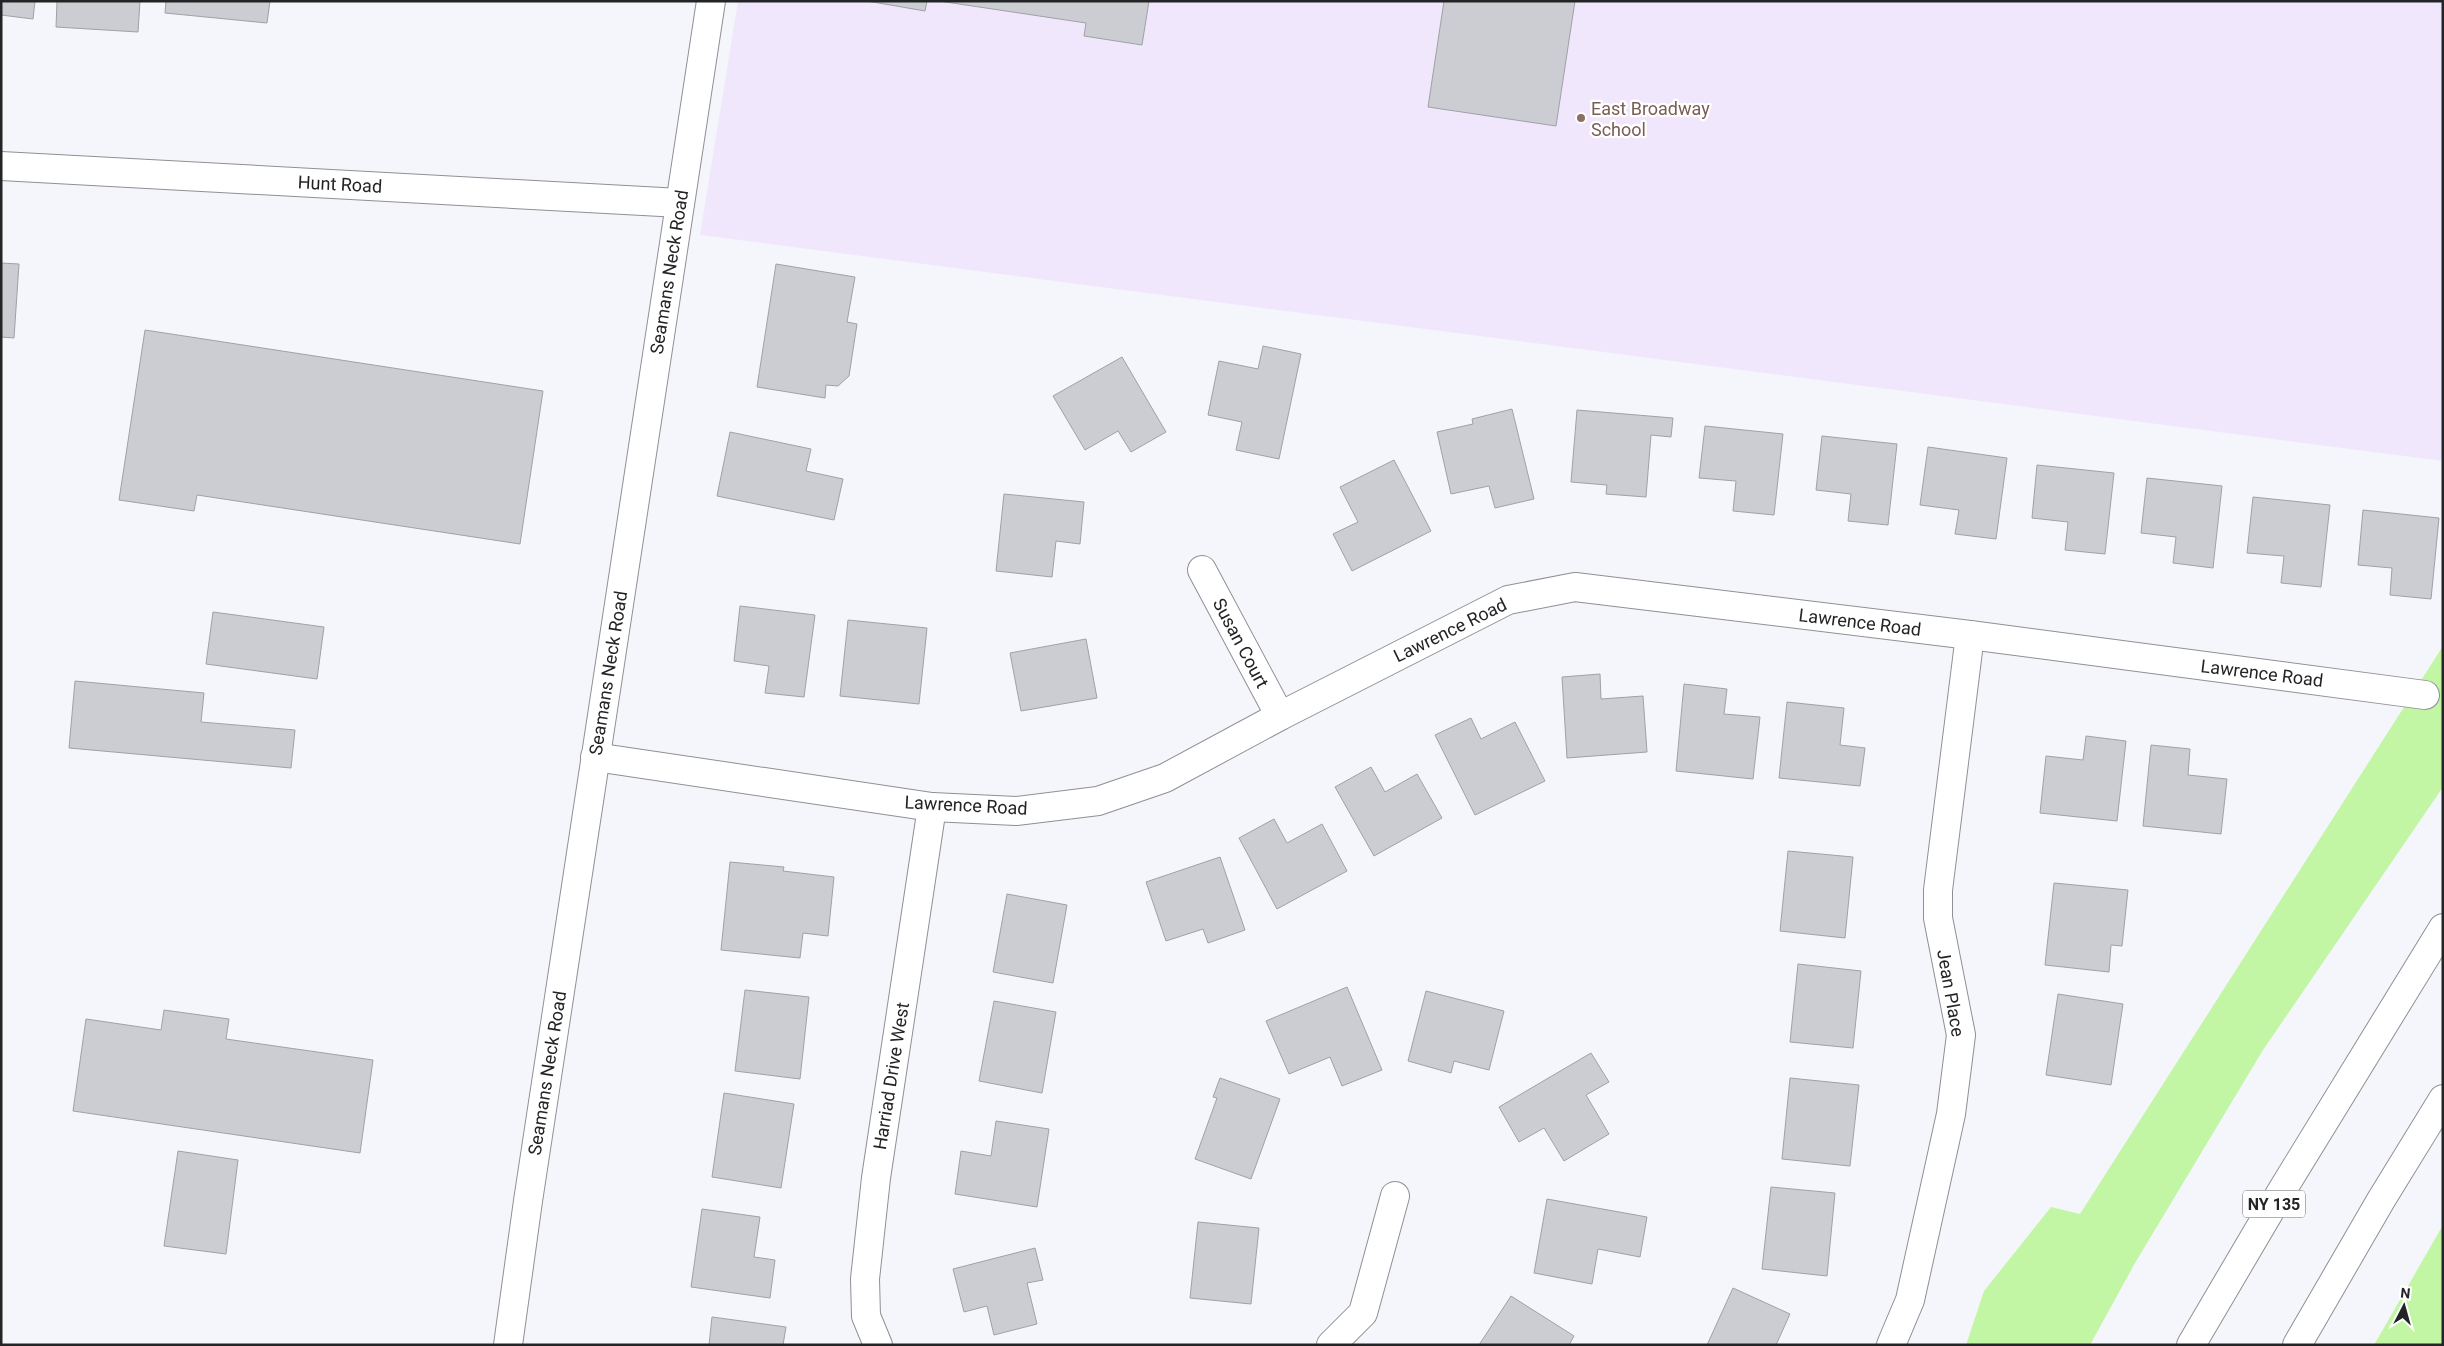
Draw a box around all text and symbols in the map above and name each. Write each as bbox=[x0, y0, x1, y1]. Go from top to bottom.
place label: East Broadway School bbox=[1591, 98, 1710, 140]
marker: East Broadway School bbox=[1575, 112, 1587, 124]
street label: Hunt Road bbox=[297, 171, 383, 197]
street label: Seamans Neck Road bbox=[646, 188, 692, 356]
street label: Seamans Neck Road bbox=[585, 589, 631, 757]
street label: Lawrence Road bbox=[1390, 594, 1510, 666]
street label: Susan Court bbox=[1209, 595, 1273, 691]
street label: Lawrence Road bbox=[1798, 604, 1922, 640]
street label: Lawrence Road bbox=[2200, 655, 2324, 691]
street label: Lawrence Road bbox=[904, 791, 1028, 819]
street label: Jean Place bbox=[1933, 948, 1969, 1038]
street label: Seamans Neck Road bbox=[524, 989, 570, 1157]
street label: Harriad Drive West bbox=[869, 1001, 913, 1151]
road number: NY 135 bbox=[2243, 1190, 2305, 1218]
north arrow bbox=[2379, 1281, 2429, 1331]
text: N bbox=[2400, 1285, 2411, 1302]

